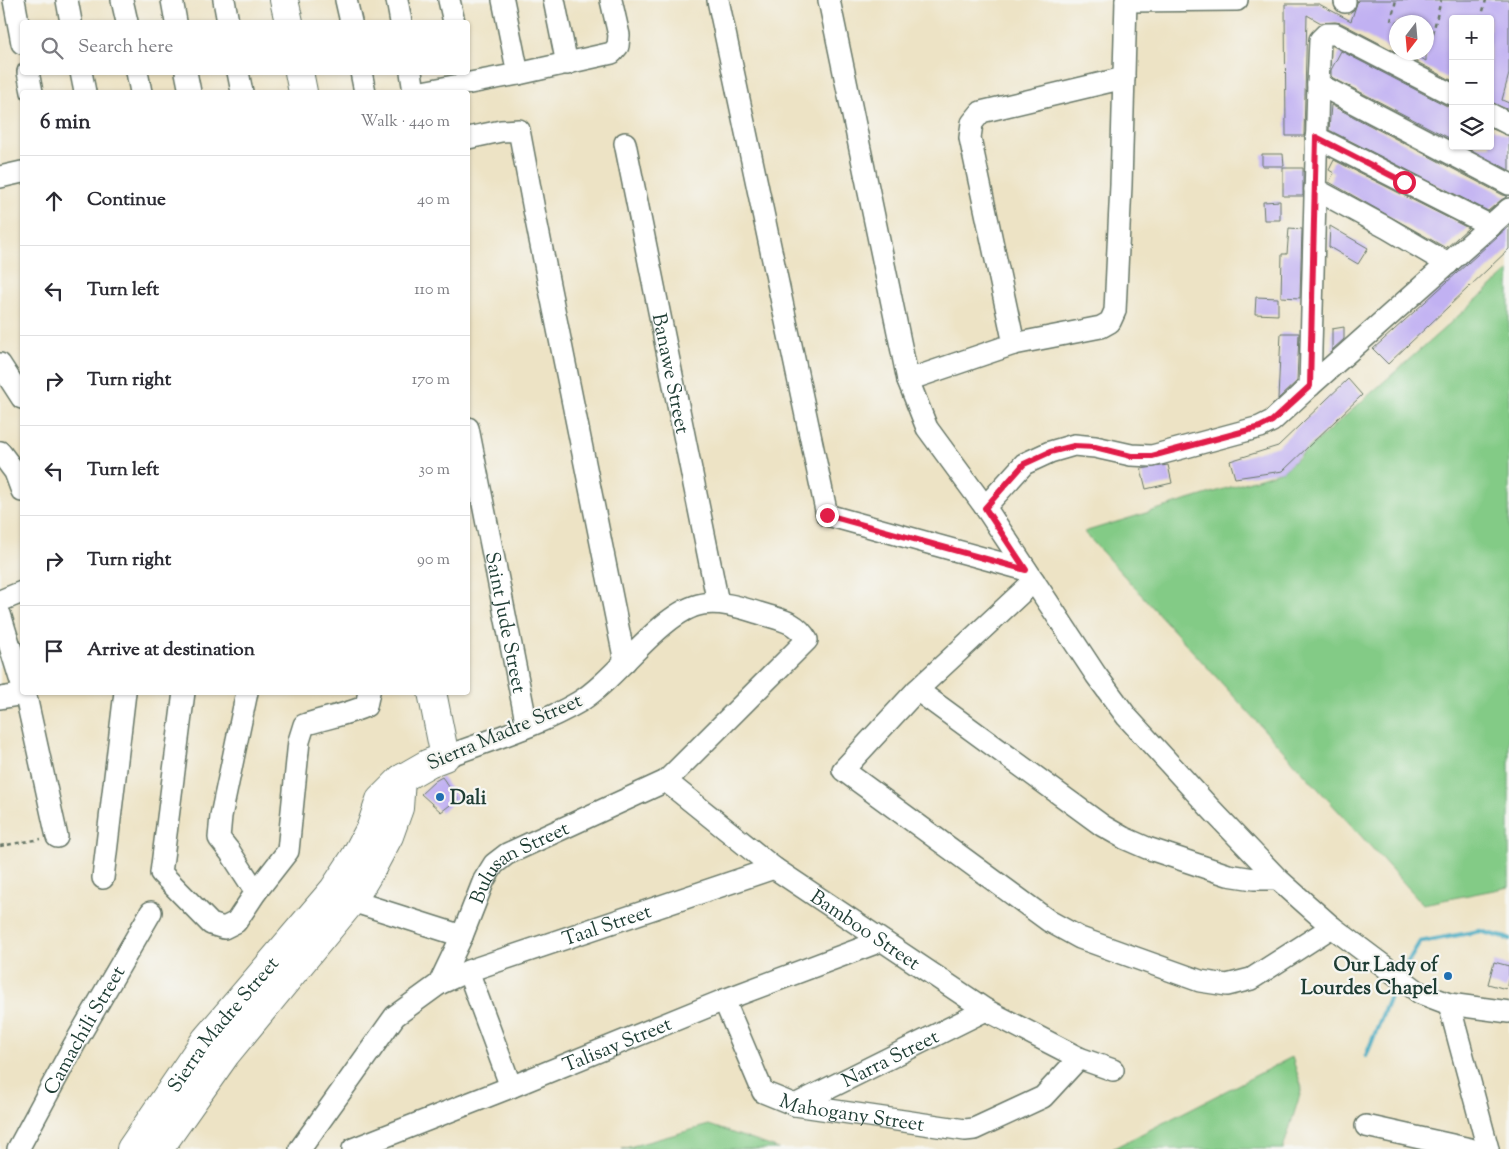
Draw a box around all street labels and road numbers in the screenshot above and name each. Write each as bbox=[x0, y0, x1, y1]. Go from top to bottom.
street label: Banawe Street bbox=[643, 311, 695, 437]
street label: Saint Jude Street bbox=[476, 550, 532, 696]
street label: Sierra Madre Street bbox=[423, 687, 587, 779]
street label: Bulusan Street bbox=[464, 815, 575, 909]
street label: Bamboo Street bbox=[803, 884, 925, 979]
street label: Taal Street bbox=[559, 898, 656, 955]
street label: Sierra Madre Street bbox=[161, 951, 287, 1099]
street label: Camachili Street bbox=[38, 961, 134, 1101]
street label: Talisay Street bbox=[559, 1011, 677, 1081]
street label: Narra Street bbox=[838, 1024, 945, 1096]
street label: Mahogany Street bbox=[774, 1088, 926, 1141]

